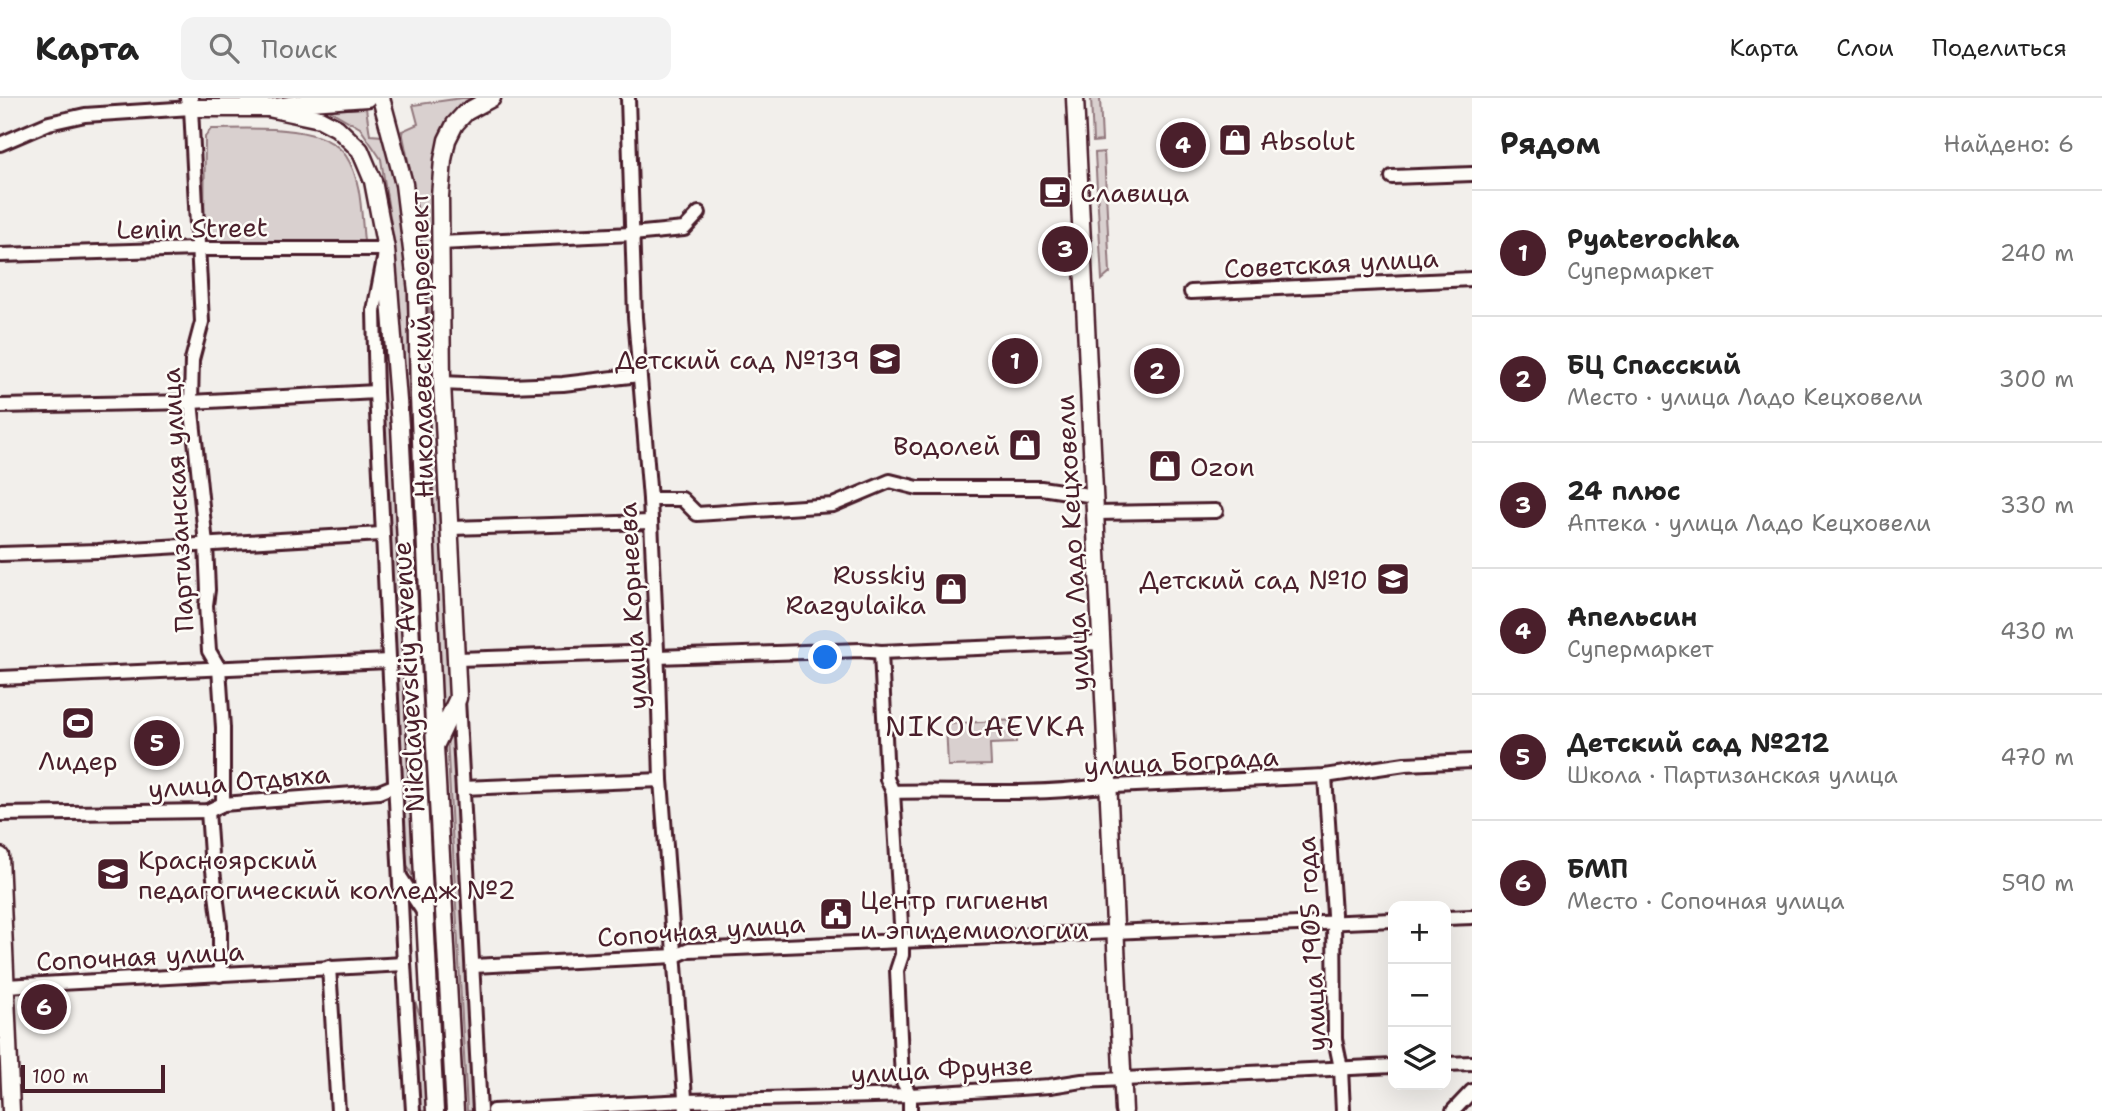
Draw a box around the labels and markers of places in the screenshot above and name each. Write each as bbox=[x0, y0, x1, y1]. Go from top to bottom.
pin: 4 bbox=[1160, 119, 1206, 171]
shop icon: Absolut bbox=[1216, 121, 1254, 159]
place label: Absolut bbox=[1260, 123, 1356, 158]
cafe icon: Славица bbox=[1036, 173, 1074, 211]
place label: Славица bbox=[1080, 175, 1189, 210]
pin: 3 bbox=[1042, 223, 1088, 275]
pin: 1 bbox=[992, 335, 1038, 387]
school or university icon: Детский сад №139 bbox=[866, 340, 904, 378]
place label: Детский сад №139 bbox=[615, 342, 860, 377]
pin: 2 bbox=[1134, 345, 1180, 397]
shop icon: Водолей bbox=[1006, 426, 1044, 464]
place label: Водолей bbox=[893, 428, 1000, 463]
shop icon: Ozon bbox=[1146, 447, 1184, 485]
place label: Ozon bbox=[1190, 449, 1255, 484]
place label: Russkiy Razgulaika bbox=[786, 557, 926, 622]
school or university icon: Детский сад №10 bbox=[1374, 560, 1412, 598]
place label: Детский сад №10 bbox=[1139, 562, 1368, 597]
shop icon: Russkiy Razgulaika bbox=[932, 570, 970, 608]
sports icon: Лидер bbox=[59, 704, 97, 742]
pin: 5 bbox=[134, 717, 180, 769]
place label: Лидер bbox=[38, 743, 118, 778]
place label: Красноярский педагогический колледж №2 bbox=[138, 842, 516, 907]
school or university icon: Красноярский педагогический колледж №2 bbox=[94, 855, 132, 893]
place label: Центр гигиены и эпидемиологии bbox=[860, 882, 1089, 947]
public building icon: Центр гигиены и эпидемиологии bbox=[817, 895, 855, 933]
pin: 6 bbox=[21, 981, 67, 1033]

